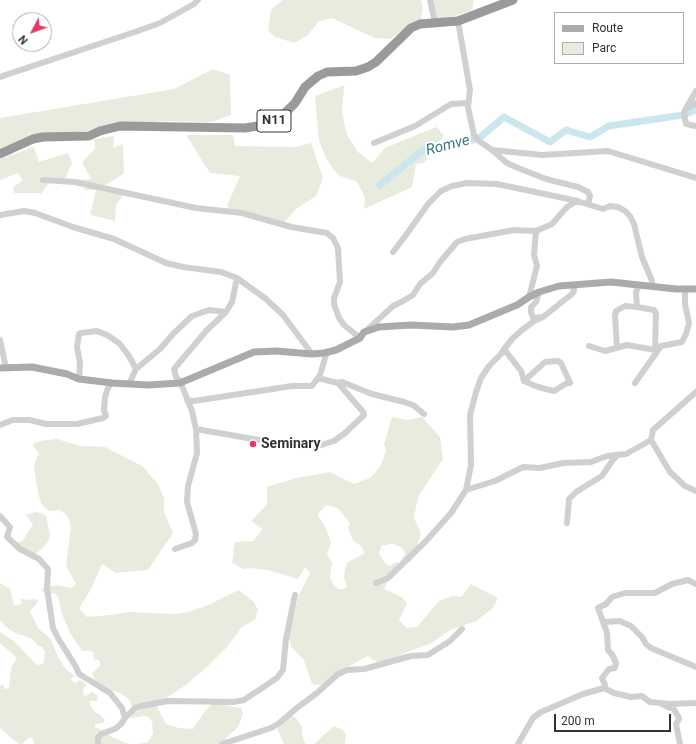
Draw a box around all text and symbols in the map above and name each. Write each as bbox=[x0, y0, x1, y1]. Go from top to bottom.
north arrow bbox=[12, 12, 52, 52]
legend bbox=[554, 12, 684, 64]
text: Route bbox=[592, 21, 623, 35]
text: N bbox=[16, 32, 31, 47]
text: Parc bbox=[592, 41, 616, 55]
road number: N11 bbox=[257, 110, 291, 132]
water label: Romve bbox=[424, 132, 472, 160]
place label: Seminary bbox=[261, 436, 321, 452]
marker: Seminary bbox=[248, 439, 258, 449]
scale bar bbox=[556, 706, 673, 732]
text: 200 m bbox=[561, 714, 595, 728]

